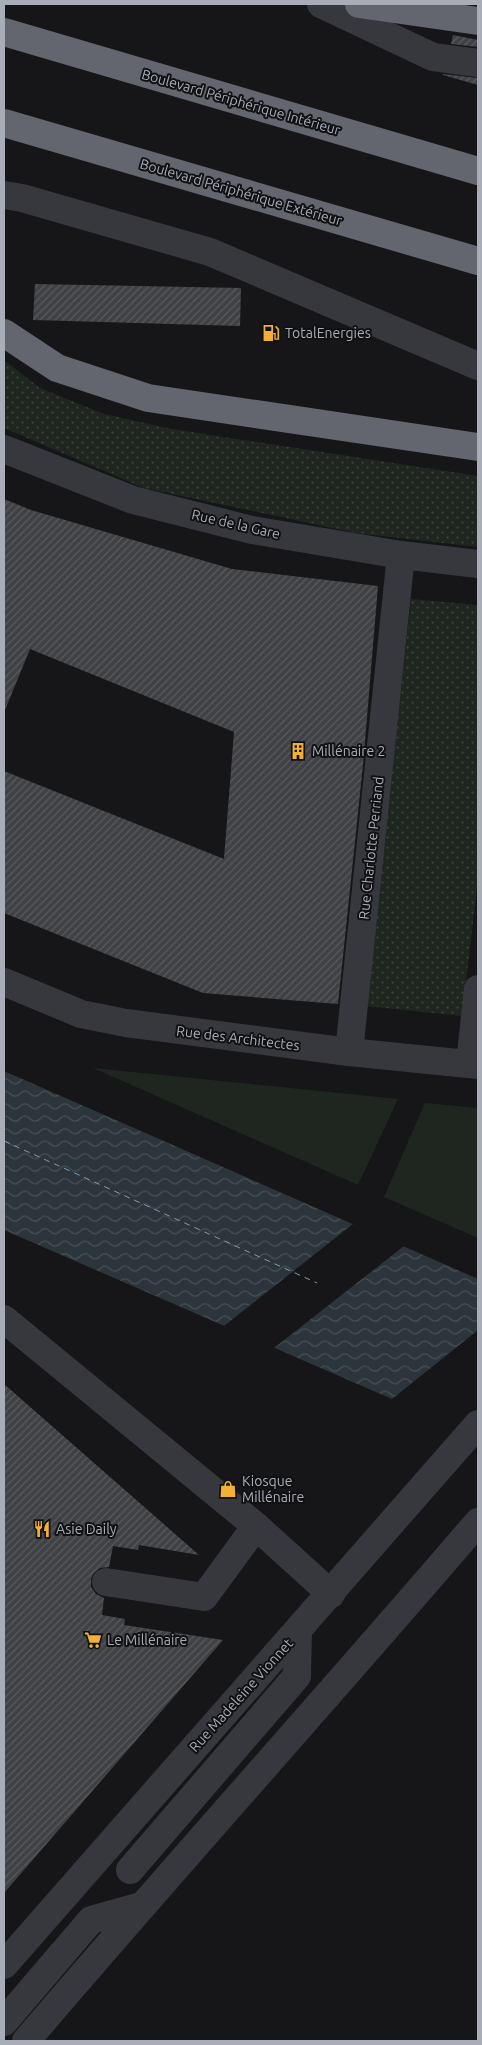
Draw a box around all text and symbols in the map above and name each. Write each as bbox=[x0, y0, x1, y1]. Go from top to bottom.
street label: Boulevard Périphérique Intérieur bbox=[140, 66, 343, 138]
street label: Boulevard Périphérique Extérieur bbox=[138, 155, 345, 229]
fuel station icon: TotalEnergies bbox=[261, 323, 281, 343]
place label: TotalEnergies bbox=[285, 325, 371, 341]
street label: Rue de la Gare bbox=[190, 506, 282, 542]
building icon: Millénaire 2 bbox=[288, 741, 308, 761]
place label: Millénaire 2 bbox=[312, 743, 385, 759]
street label: Rue Charlotte Perriand bbox=[356, 776, 386, 920]
street label: Rue des Architectes bbox=[175, 1022, 301, 1054]
place label: Kiosque Millénaire bbox=[242, 1473, 304, 1505]
shop icon: Kiosque Millénaire bbox=[218, 1479, 238, 1499]
restaurant icon: Asie Daily bbox=[32, 1519, 52, 1539]
place label: Asie Daily bbox=[56, 1521, 117, 1537]
supermarket icon: Le Millénaire bbox=[83, 1630, 103, 1650]
place label: Le Millénaire bbox=[107, 1632, 187, 1648]
street label: Rue Madeleine Vionnet bbox=[186, 1635, 296, 1755]

